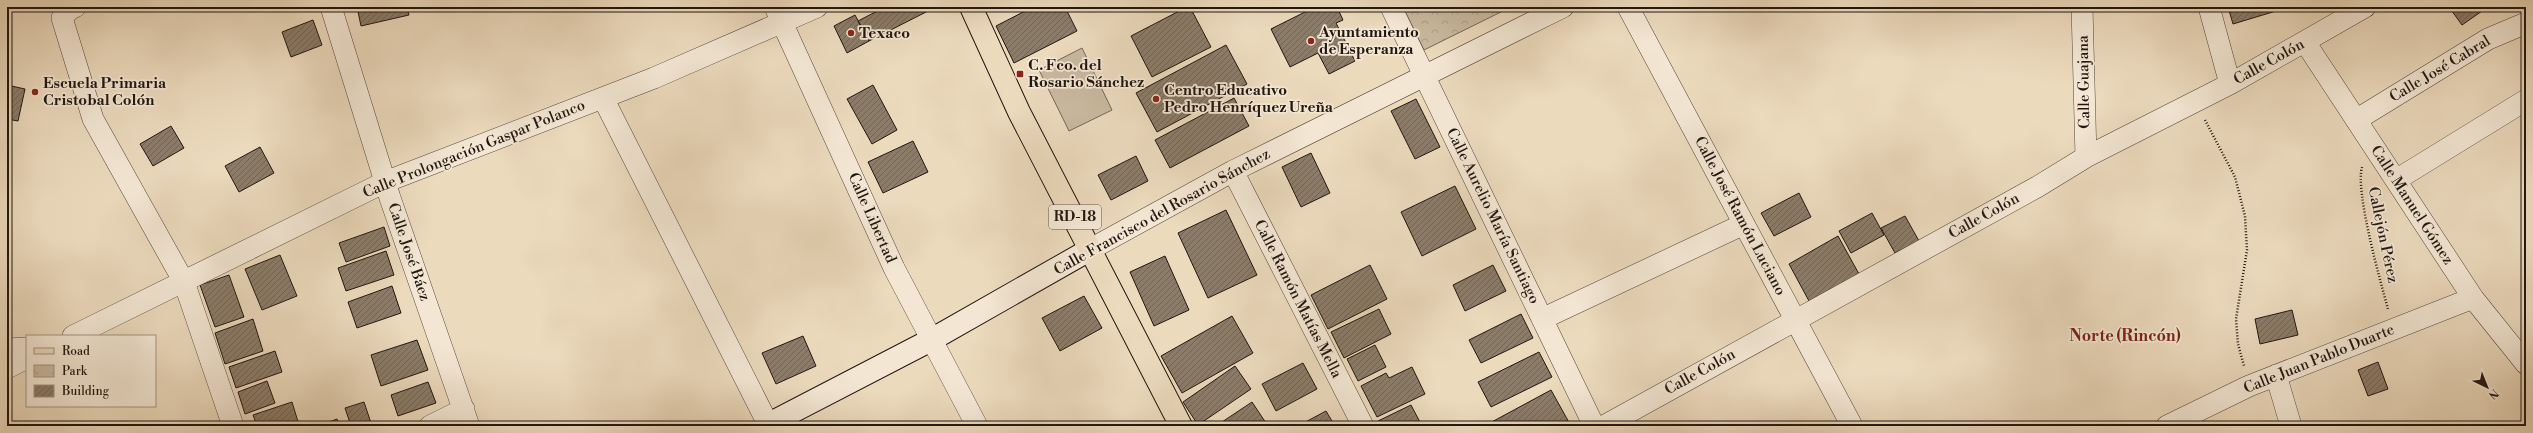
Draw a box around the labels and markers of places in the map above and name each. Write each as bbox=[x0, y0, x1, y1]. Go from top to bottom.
place label: Ayuntamiento de Esperanza bbox=[1318, 23, 1419, 59]
place label: Texaco bbox=[859, 24, 910, 43]
marker: Texaco bbox=[846, 28, 856, 38]
marker: Ayuntamiento de Esperanza bbox=[1306, 36, 1316, 46]
place label: C. Fco. del Rosario Sánchez bbox=[1028, 56, 1144, 92]
marker: C. Fco. del Rosario Sánchez bbox=[1015, 69, 1025, 79]
place label: Escuela Primaria Cristobal Colón bbox=[43, 74, 167, 110]
place label: Centro Educativo Pedro Henríquez Ureña bbox=[1164, 81, 1334, 117]
marker: Escuela Primaria Cristobal Colón bbox=[30, 87, 40, 97]
marker: Centro Educativo Pedro Henríquez Ureña bbox=[1151, 94, 1161, 104]

